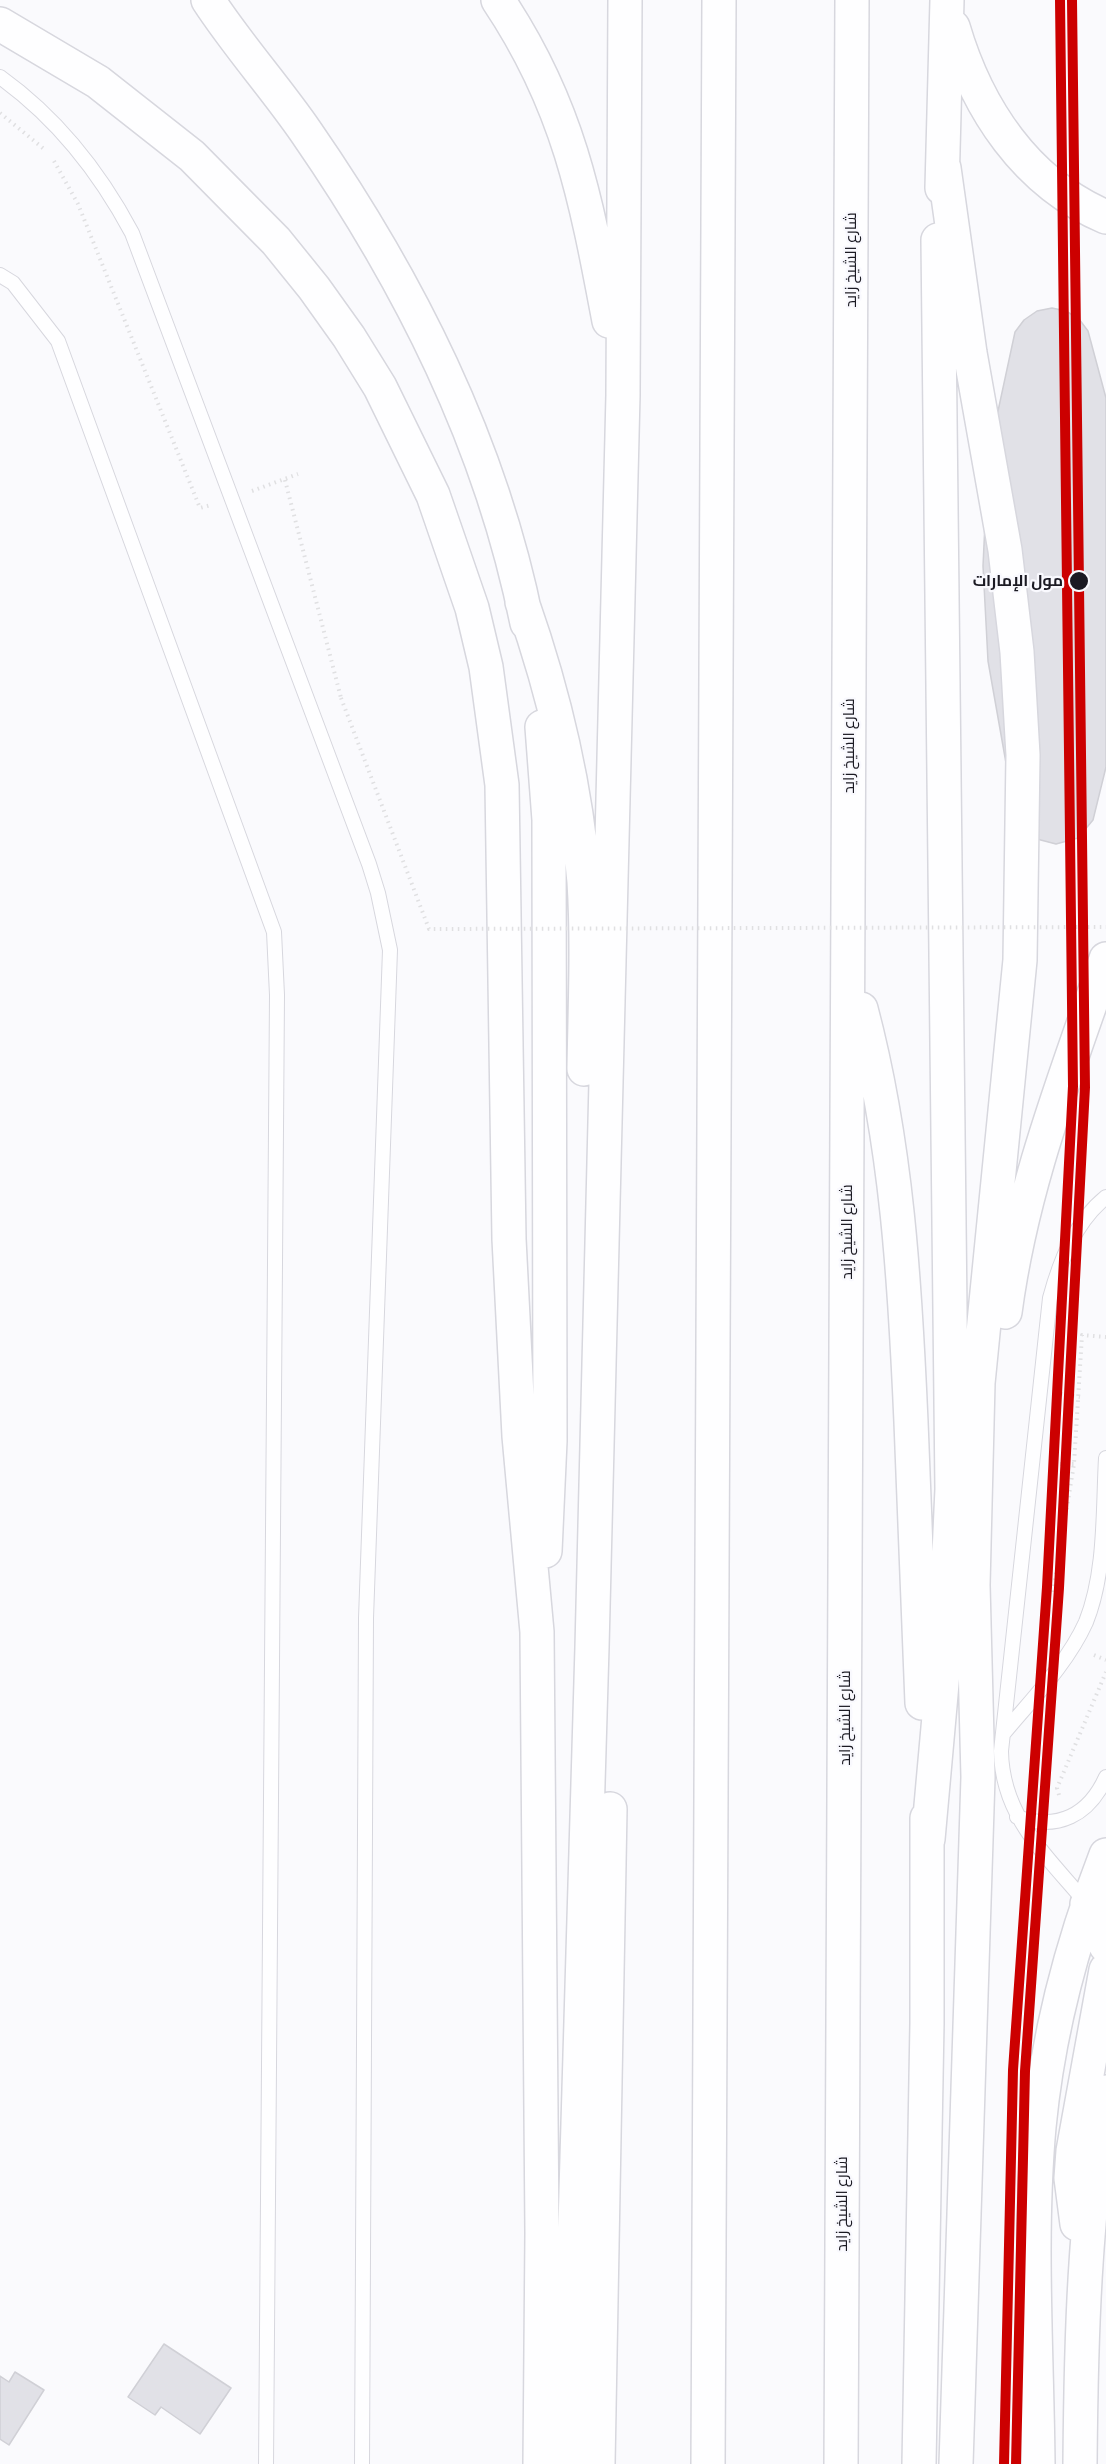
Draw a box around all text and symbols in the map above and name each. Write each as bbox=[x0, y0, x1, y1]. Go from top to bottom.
street label: شارع الشيخ زايد bbox=[841, 212, 861, 308]
marker: مول الإمارات bbox=[1068, 570, 1090, 592]
place label: مول الإمارات bbox=[973, 571, 1063, 591]
street label: شارع الشيخ زايد bbox=[839, 698, 859, 794]
street label: شارع الشيخ زايد bbox=[837, 1184, 857, 1280]
street label: شارع الشيخ زايد bbox=[835, 1670, 855, 1766]
street label: شارع الشيخ زايد bbox=[832, 2156, 852, 2252]

